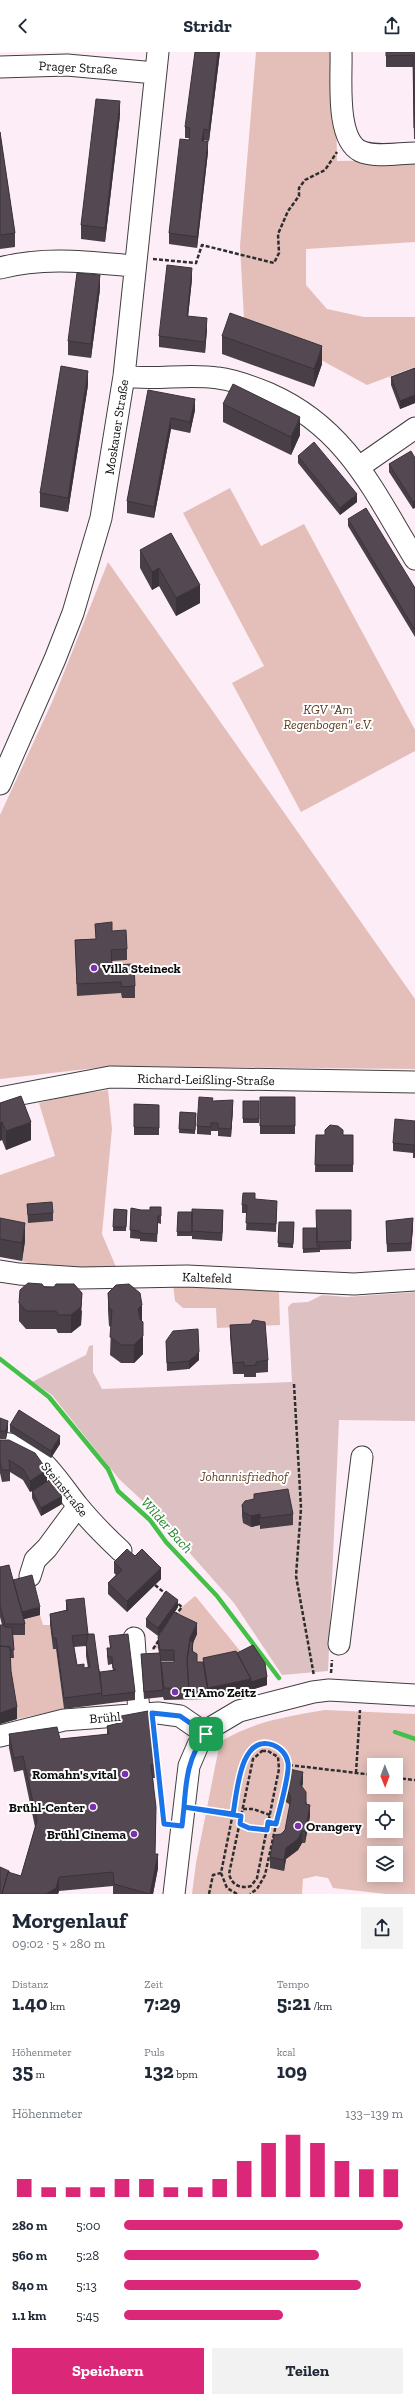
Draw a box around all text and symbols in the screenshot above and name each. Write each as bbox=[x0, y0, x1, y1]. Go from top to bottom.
icon: back bbox=[12, 15, 34, 37]
text: Stridr bbox=[183, 15, 232, 37]
icon: share bbox=[381, 15, 403, 37]
street label: Prager Straße bbox=[38, 58, 118, 77]
street label: Moskauer Straße bbox=[102, 378, 131, 476]
park label: KGV "Am Regenbogen" e.V. bbox=[283, 702, 373, 732]
place label: Villa Steineck bbox=[102, 961, 181, 976]
marker: Villa Steineck bbox=[89, 963, 99, 973]
street label: Richard-Leißling-Straße bbox=[137, 1071, 275, 1088]
street label: Kaltefeld bbox=[182, 1269, 232, 1286]
street label: Steinstraße bbox=[38, 1459, 91, 1520]
park label: Johannisfriedhof bbox=[199, 1469, 290, 1484]
water label: Wilder Bach bbox=[137, 1494, 196, 1557]
place label: Ti Amo Zeitz bbox=[183, 1685, 256, 1700]
marker: Ti Amo Zeitz bbox=[170, 1687, 180, 1697]
street label: Brühl bbox=[89, 1709, 122, 1726]
pin bbox=[189, 1717, 223, 1751]
icon: arrive bbox=[195, 1723, 217, 1745]
north arrow bbox=[367, 1758, 403, 1794]
map controls bbox=[367, 1758, 403, 1882]
place label: Romahn's vital bbox=[32, 1767, 117, 1782]
marker: Romahn's vital bbox=[120, 1769, 130, 1779]
place label: Brühl-Center bbox=[9, 1800, 85, 1815]
marker: Brühl-Center bbox=[88, 1802, 98, 1812]
button: locate bbox=[367, 1802, 403, 1838]
place label: Orangery bbox=[306, 1819, 362, 1834]
marker: Orangery bbox=[293, 1821, 303, 1831]
place label: Brühl Cinema bbox=[47, 1827, 126, 1842]
marker: Brühl Cinema bbox=[129, 1829, 139, 1839]
button: layers bbox=[367, 1846, 403, 1882]
text: Morgenlauf bbox=[12, 1907, 127, 1934]
button: share bbox=[361, 1907, 403, 1949]
text: 09:02 · 5 × 280 m bbox=[12, 1936, 105, 1951]
text: Distanz bbox=[12, 1978, 48, 1991]
text: Zeit bbox=[144, 1978, 163, 1991]
text: Tempo bbox=[277, 1978, 309, 1991]
text: 1.40 bbox=[12, 1991, 48, 2015]
text: 7:29 bbox=[144, 1991, 181, 2015]
text: 5:21 bbox=[277, 1991, 311, 2015]
text: km bbox=[48, 2000, 65, 2013]
text: /km bbox=[311, 2000, 332, 2013]
text: Höhenmeter bbox=[12, 2046, 72, 2059]
text: Puls bbox=[144, 2046, 165, 2059]
text: kcal bbox=[277, 2046, 296, 2059]
text: 35 bbox=[12, 2059, 33, 2083]
text: 132 bbox=[144, 2059, 174, 2083]
text: 109 bbox=[277, 2059, 307, 2083]
text: m bbox=[33, 2068, 45, 2081]
text: bpm bbox=[174, 2068, 198, 2081]
text: Höhenmeter bbox=[12, 2106, 83, 2121]
text: 133–139 m bbox=[345, 2106, 403, 2121]
text: 280 m bbox=[12, 2218, 47, 2233]
text: 5:00 bbox=[76, 2218, 101, 2233]
text: 560 m bbox=[12, 2248, 47, 2263]
text: 5:28 bbox=[76, 2248, 99, 2263]
text: 840 m bbox=[12, 2278, 48, 2293]
text: 5:13 bbox=[76, 2278, 97, 2293]
text: 1.1 km bbox=[12, 2308, 46, 2323]
text: 5:45 bbox=[76, 2308, 99, 2323]
button: Speichern bbox=[12, 2348, 204, 2394]
button: Teilen bbox=[212, 2348, 403, 2394]

